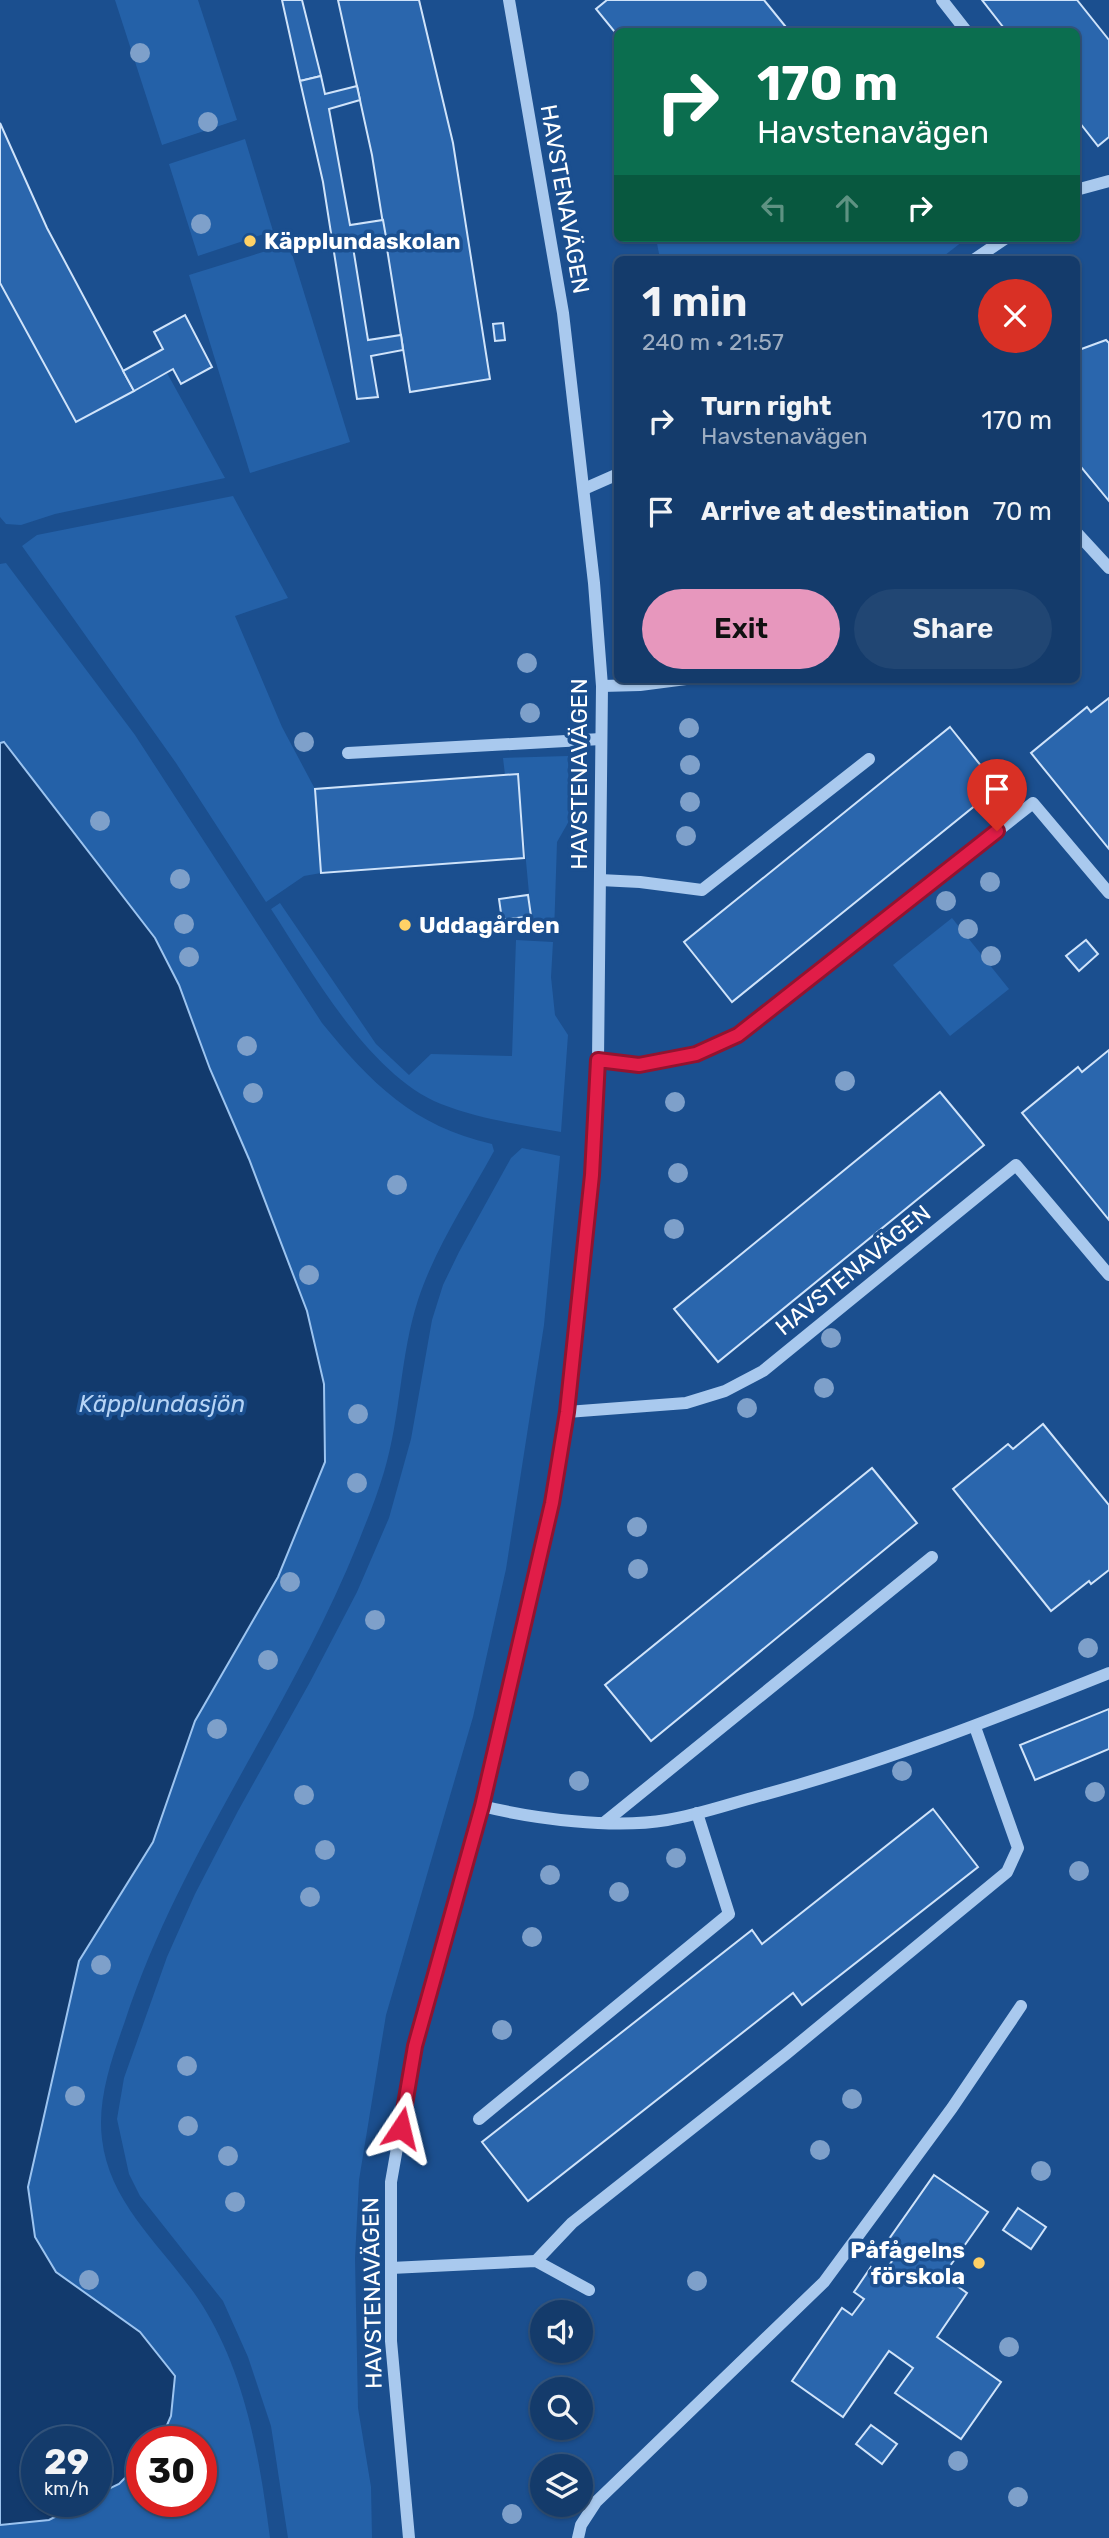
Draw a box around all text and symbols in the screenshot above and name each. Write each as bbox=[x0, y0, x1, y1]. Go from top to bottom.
text: 170 m bbox=[757, 54, 898, 112]
icon: right bbox=[642, 56, 733, 147]
street label: HAVSTENAVÄGEN bbox=[535, 102, 595, 296]
text: Havstenavägen bbox=[757, 113, 989, 151]
icon: left bbox=[755, 189, 793, 227]
icon: ahead bbox=[828, 189, 866, 227]
icon: right bbox=[901, 189, 939, 227]
place label: Käpplundaskolan bbox=[264, 227, 461, 255]
marker: Käpplundaskolan bbox=[242, 233, 258, 249]
text: 1 min bbox=[642, 277, 748, 327]
button: close bbox=[978, 279, 1052, 353]
text: 240 m · 21:57 bbox=[642, 328, 784, 356]
text: Turn right bbox=[701, 391, 831, 422]
icon: right bbox=[642, 402, 680, 440]
text: 170 m bbox=[982, 405, 1052, 436]
text: Havstenavägen bbox=[701, 422, 868, 450]
icon: arrive bbox=[642, 493, 680, 531]
text: Arrive at destination bbox=[701, 496, 969, 527]
text: 70 m bbox=[993, 496, 1052, 527]
button: Exit bbox=[642, 589, 840, 669]
button: Share bbox=[854, 589, 1052, 669]
street label: HAVSTENAVÄGEN bbox=[565, 678, 593, 870]
pin bbox=[967, 759, 1027, 831]
icon: arrive bbox=[978, 770, 1016, 808]
place label: Uddagården bbox=[419, 911, 560, 939]
marker: Uddagården bbox=[397, 917, 413, 933]
street label: HAVSTENAVÄGEN bbox=[770, 1199, 936, 1341]
water label: Käpplundasjön bbox=[79, 1390, 245, 1418]
position arrow bbox=[364, 2091, 438, 2165]
street label: HAVSTENAVÄGEN bbox=[356, 2197, 388, 2389]
place label: Påfågelns förskola bbox=[850, 2236, 965, 2290]
marker: Påfågelns förskola bbox=[971, 2255, 987, 2271]
map controls bbox=[530, 2300, 593, 2517]
button: sound bbox=[530, 2300, 593, 2363]
button: search bbox=[530, 2377, 593, 2440]
speed limit sign: 30 bbox=[126, 2426, 217, 2517]
text: 29 bbox=[44, 2441, 89, 2483]
button: layers bbox=[530, 2454, 593, 2517]
text: km/h bbox=[44, 2478, 89, 2500]

